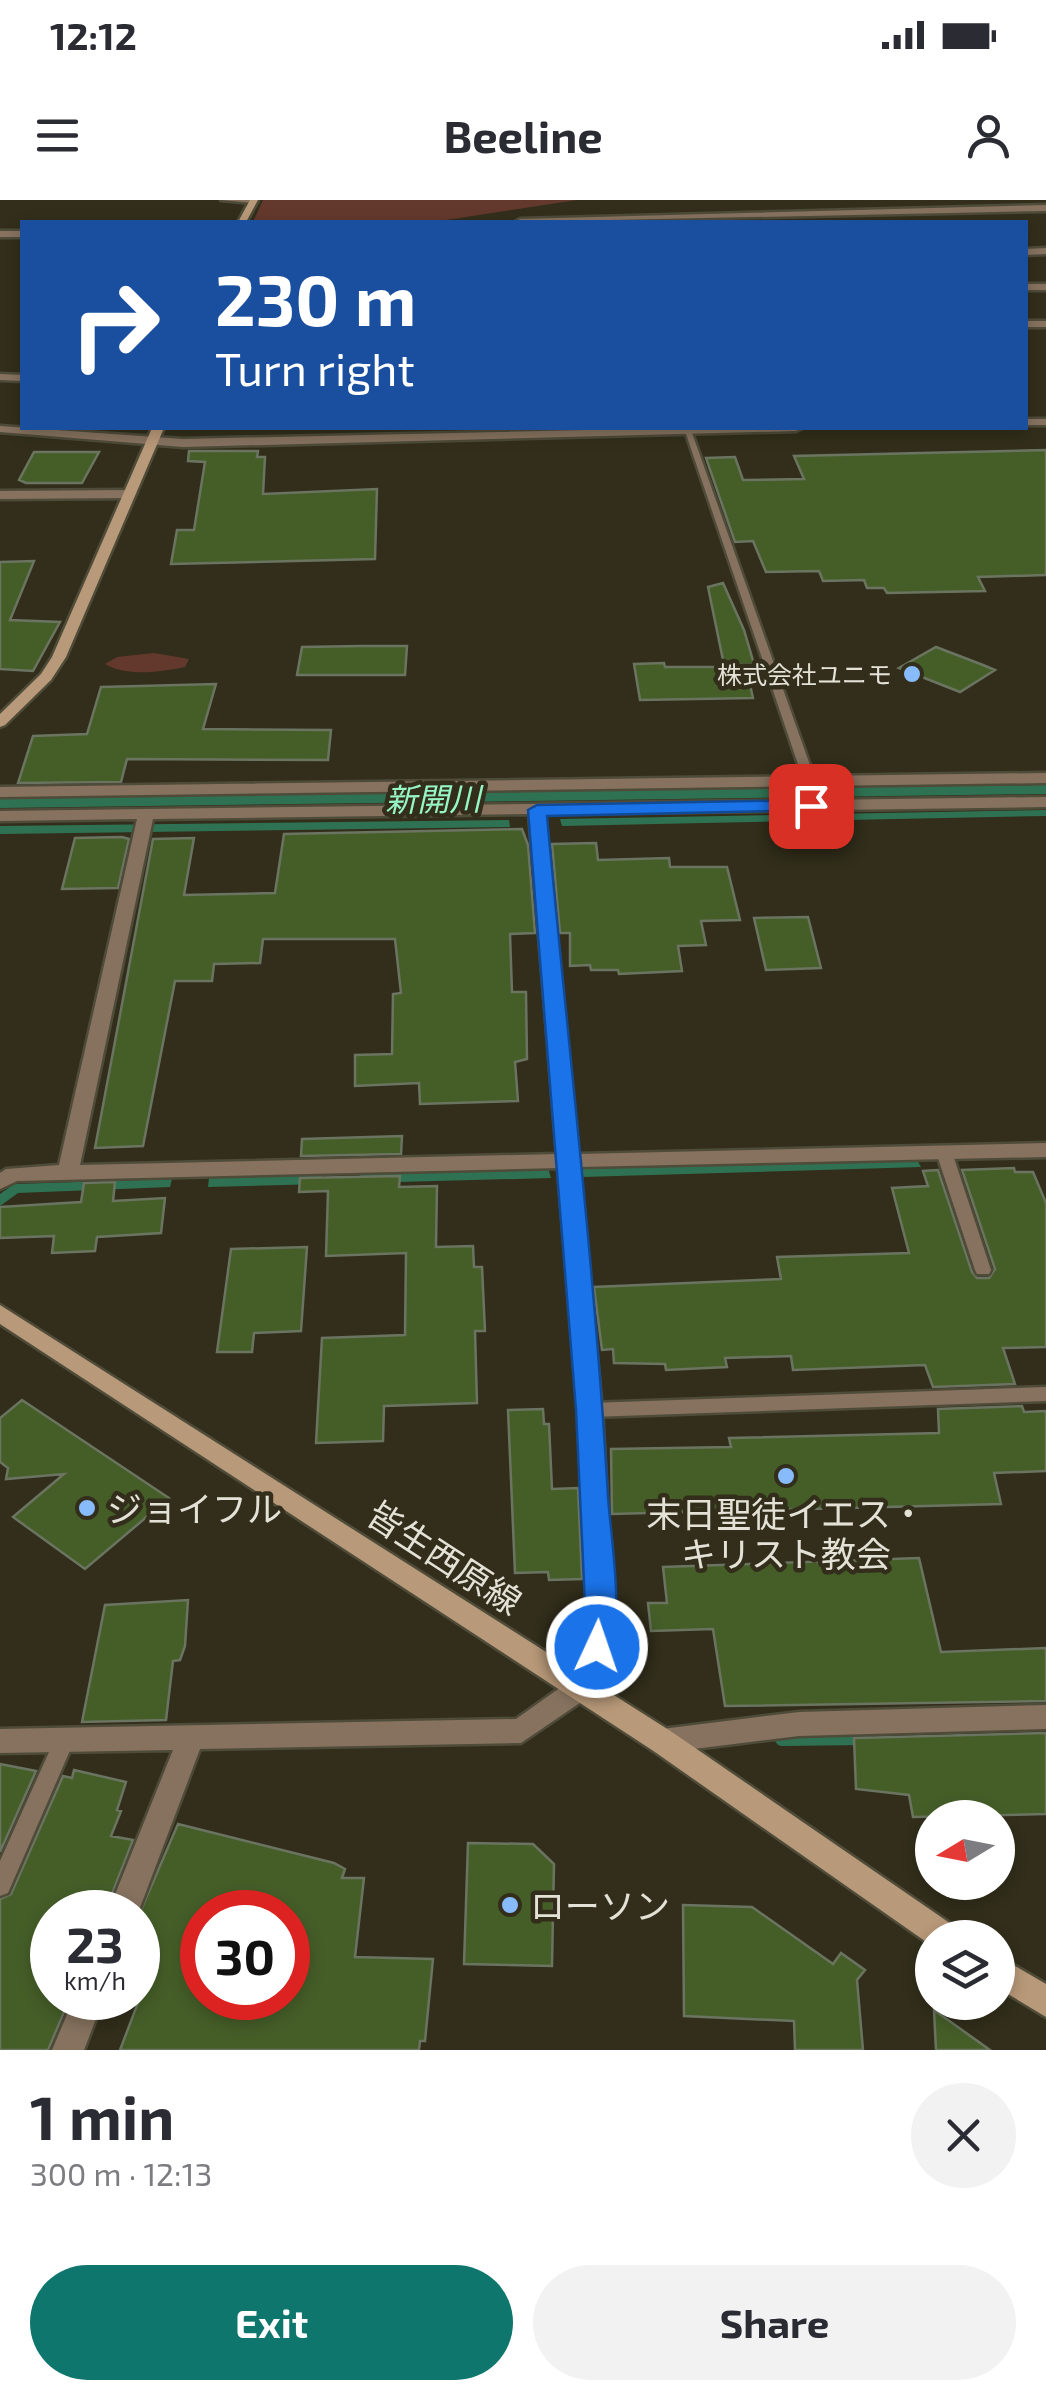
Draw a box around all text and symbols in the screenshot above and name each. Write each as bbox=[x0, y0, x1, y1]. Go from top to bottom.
text: 12:12 bbox=[50, 12, 137, 58]
icon: menu bbox=[30, 108, 85, 163]
text: Beeline bbox=[443, 108, 603, 162]
icon: person bbox=[961, 108, 1016, 163]
text: 230 m bbox=[215, 256, 416, 340]
icon: right bbox=[50, 260, 180, 390]
text: Turn right bbox=[215, 341, 415, 395]
place label: 株式会社ユニモ bbox=[717, 659, 892, 689]
marker: 株式会社ユニモ bbox=[901, 663, 923, 685]
pin bbox=[769, 764, 854, 849]
water label: 新開川 bbox=[385, 778, 484, 818]
icon: arrive bbox=[784, 779, 839, 834]
marker: 末日聖徒イエス・ キリスト教会 bbox=[775, 1465, 797, 1487]
place label: ジョイフル bbox=[107, 1487, 282, 1529]
street label: 皆生西原線 bbox=[360, 1492, 530, 1622]
place label: 末日聖徒イエス・ キリスト教会 bbox=[646, 1492, 926, 1574]
marker: ジョイフル bbox=[76, 1497, 98, 1519]
position arrow bbox=[545, 1595, 649, 1699]
north arrow bbox=[915, 1800, 1015, 1900]
map controls bbox=[915, 1800, 1015, 2020]
place label: ローソン bbox=[530, 1884, 670, 1926]
speed limit sign: 30 bbox=[180, 1890, 310, 2020]
marker: ローソン bbox=[499, 1894, 521, 1916]
text: 23 bbox=[66, 1913, 124, 1973]
button: layers bbox=[915, 1920, 1015, 2020]
text: km/h bbox=[64, 1965, 126, 1995]
text: 1 min bbox=[30, 2080, 174, 2152]
button: close bbox=[911, 2083, 1016, 2188]
text: 300 m · 12:13 bbox=[30, 2154, 212, 2192]
button: Exit bbox=[30, 2265, 513, 2380]
button: Share bbox=[533, 2265, 1016, 2380]

